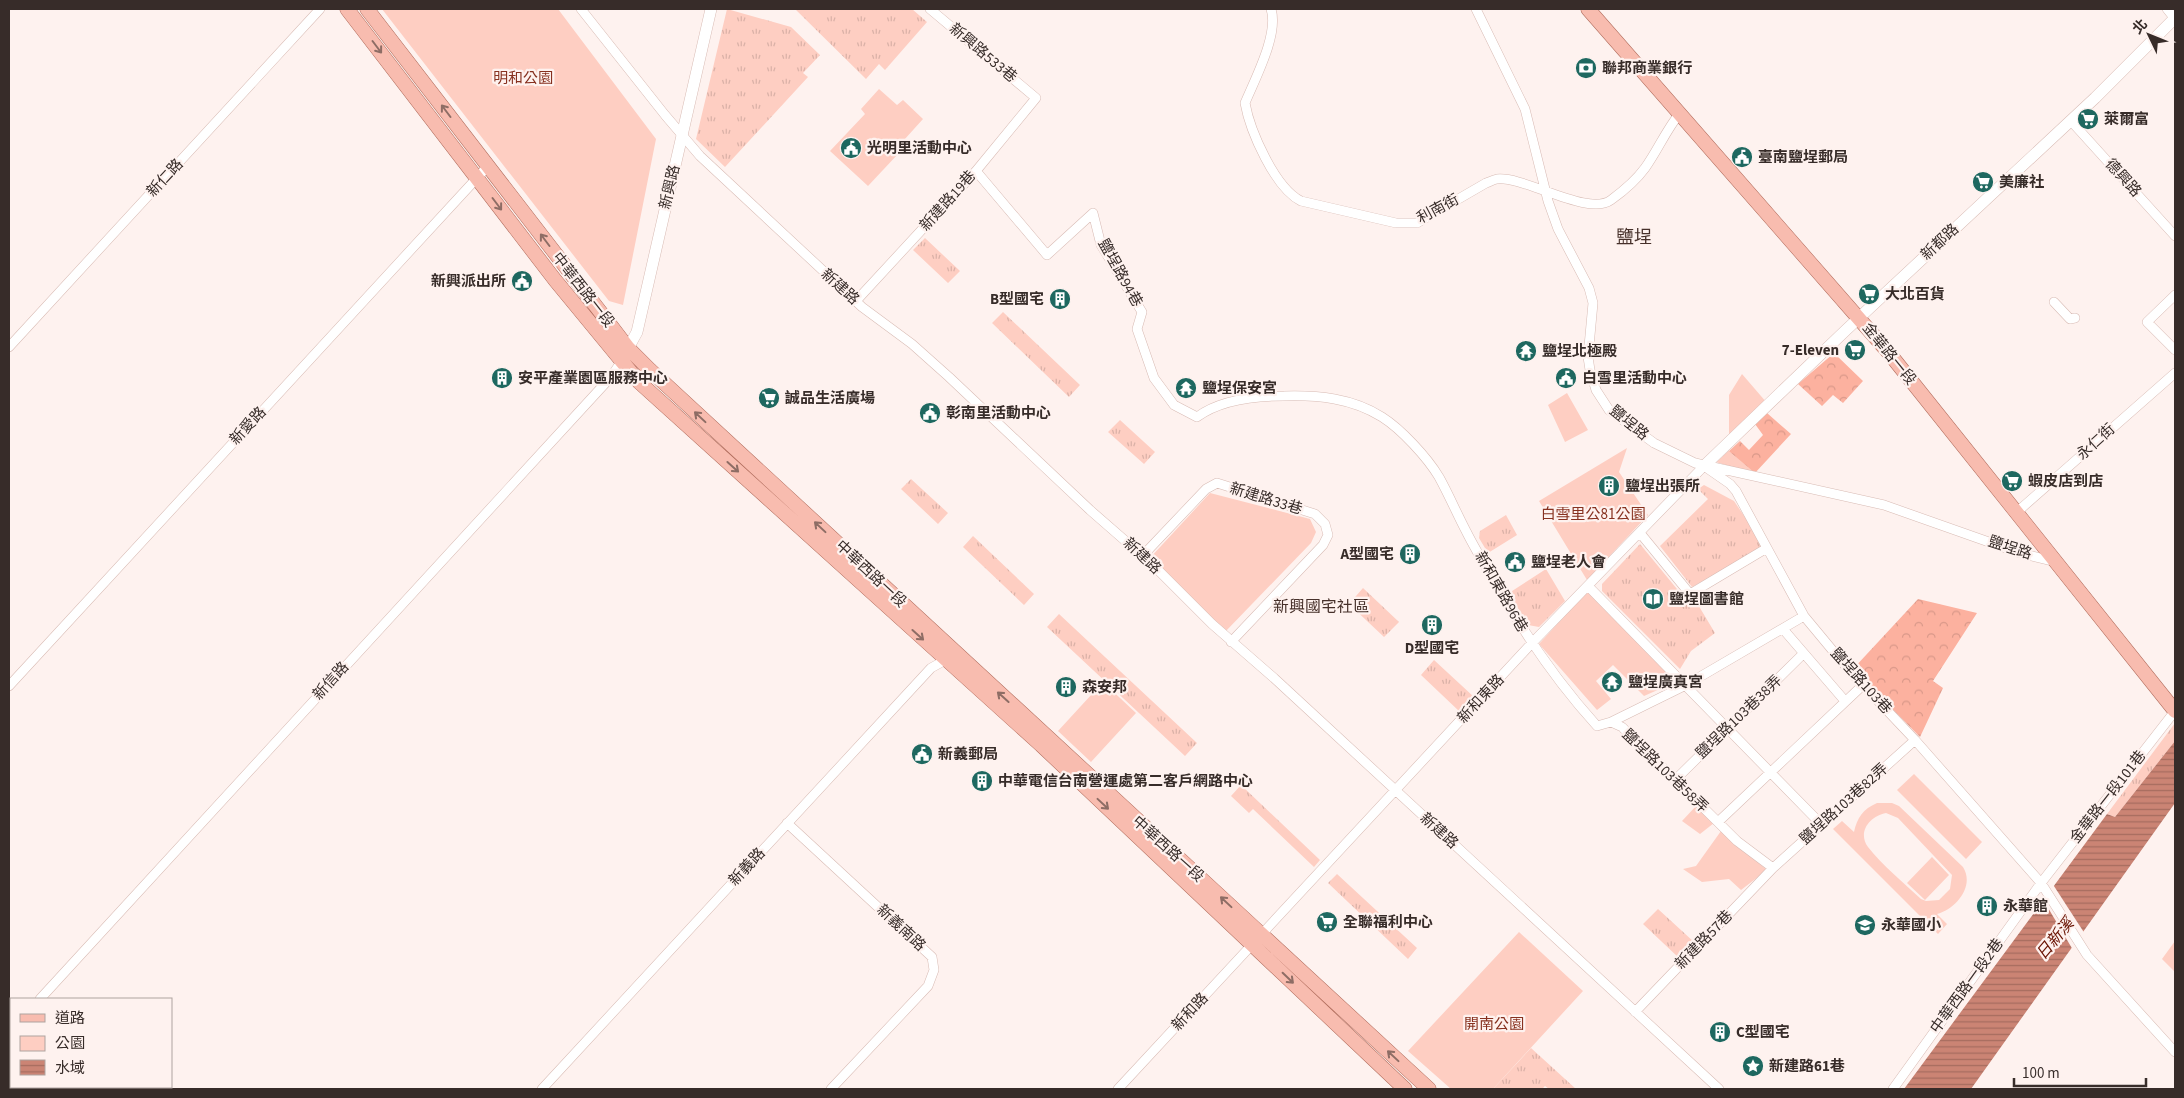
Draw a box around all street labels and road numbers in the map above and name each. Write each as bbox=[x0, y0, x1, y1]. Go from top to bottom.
street label: 新興路533巷 bbox=[945, 18, 1021, 88]
street label: 新仁路 bbox=[142, 154, 188, 202]
street label: 德興路 bbox=[2100, 154, 2146, 202]
street label: 新興路 bbox=[655, 163, 685, 211]
street label: 新建路19巷 bbox=[915, 166, 981, 236]
street label: 利南街 bbox=[1413, 189, 1463, 229]
street label: 新都路 bbox=[1916, 219, 1964, 265]
street label: 鹽埕路94巷 bbox=[1093, 235, 1147, 311]
street label: 中華西路一段 bbox=[547, 248, 619, 332]
street label: 新建路 bbox=[816, 264, 864, 310]
street label: 金華路一段 bbox=[1857, 318, 1921, 390]
street label: 鹽埕路 bbox=[1605, 401, 1653, 445]
street label: 新愛路 bbox=[225, 402, 271, 450]
street label: 永仁街 bbox=[2072, 419, 2120, 465]
street label: 新建路33巷 bbox=[1227, 478, 1305, 520]
street label: 鹽埕路 bbox=[1985, 531, 2035, 565]
street label: 新建路 bbox=[1118, 533, 1166, 579]
street label: 中華西路一段 bbox=[831, 536, 911, 612]
street label: 新和東路96巷 bbox=[1469, 548, 1533, 636]
street label: 鹽埕路103巷 bbox=[1826, 643, 1896, 719]
street label: 新信路 bbox=[308, 657, 354, 705]
street label: 新和東路 bbox=[1453, 670, 1509, 728]
street label: 鹽埕路103巷38弄 bbox=[1691, 670, 1787, 764]
street label: 鹽埕路103巷58弄 bbox=[1617, 724, 1713, 818]
street label: 金華路一段101巷 bbox=[2065, 746, 2151, 848]
street label: 鹽埕路103巷82弄 bbox=[1795, 759, 1893, 849]
street label: 新建路 bbox=[1415, 808, 1463, 854]
street label: 中華西路一段 bbox=[1128, 811, 1208, 887]
street label: 新義路 bbox=[724, 843, 770, 891]
street label: 新義南路 bbox=[872, 900, 930, 956]
street label: 新建路57巷 bbox=[1670, 906, 1738, 974]
street label: 中華西路一段2巷 bbox=[1925, 934, 2009, 1038]
street label: 新和路 bbox=[1167, 988, 1213, 1036]

